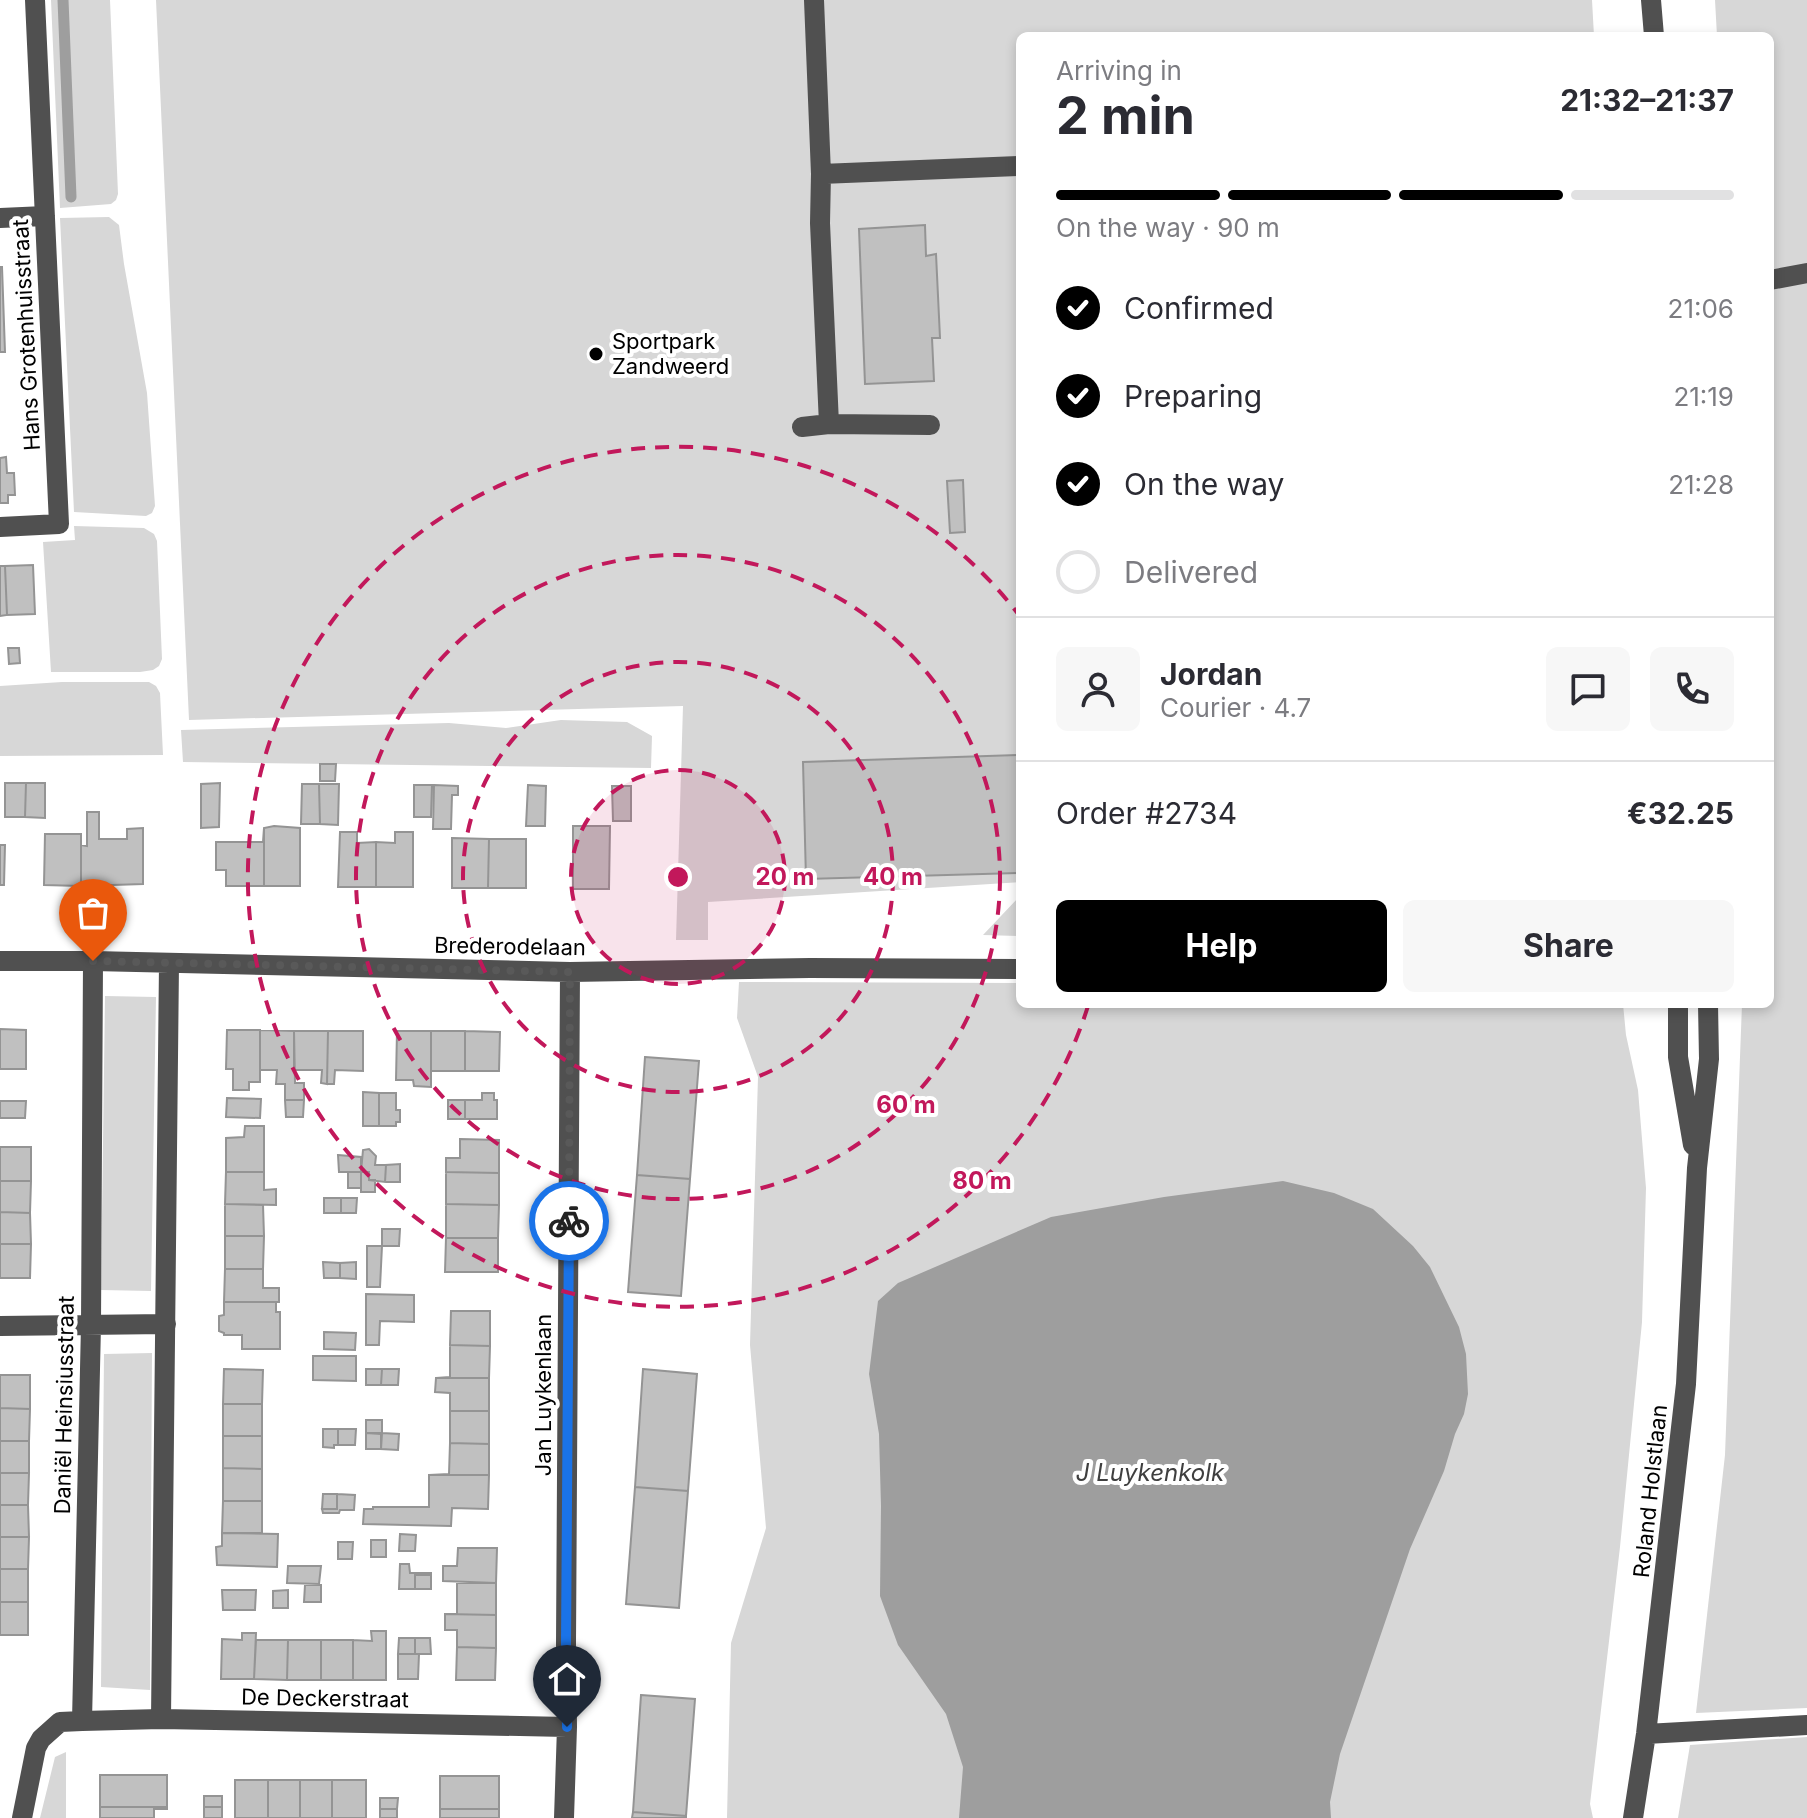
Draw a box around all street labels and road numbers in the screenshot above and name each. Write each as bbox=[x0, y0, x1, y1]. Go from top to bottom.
street label: Hans Grotenhuisstraat bbox=[7, 219, 45, 451]
street label: Brederodelaan bbox=[434, 932, 586, 960]
street label: Daniël Heinsiusstraat bbox=[49, 1295, 79, 1515]
street label: Jan Luykenlaan bbox=[530, 1314, 556, 1476]
street label: Roland Holstlaan bbox=[1628, 1403, 1672, 1579]
street label: De Deckerstraat bbox=[241, 1684, 409, 1712]

